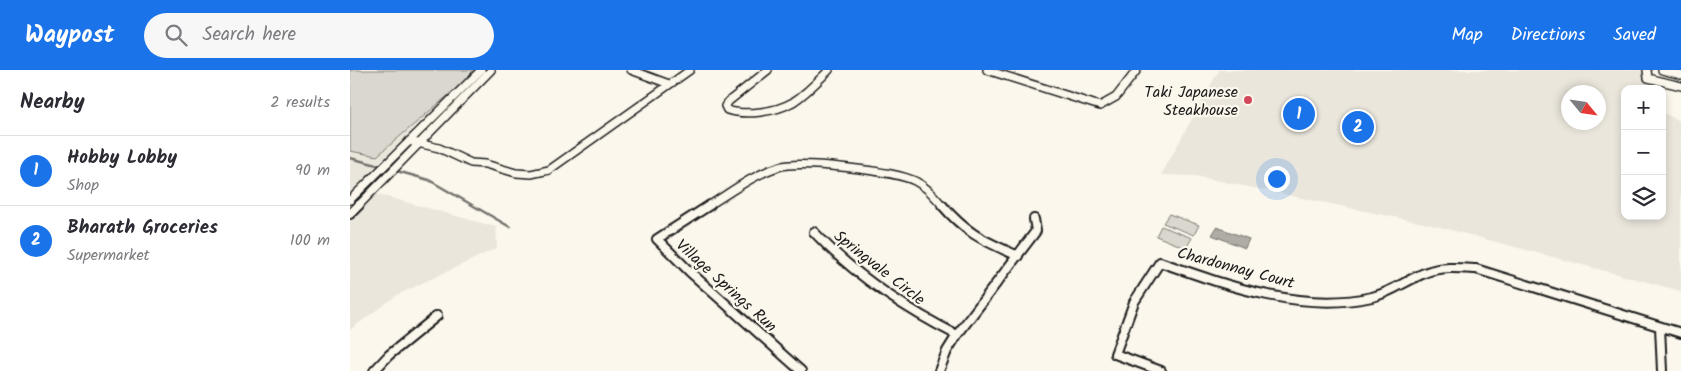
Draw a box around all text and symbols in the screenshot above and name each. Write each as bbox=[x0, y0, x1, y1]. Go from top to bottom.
search box bbox=[144, 13, 494, 58]
text: Waypost bbox=[25, 16, 114, 55]
text: Search here bbox=[202, 20, 296, 50]
icon: search bbox=[162, 21, 190, 49]
text: Map bbox=[1451, 21, 1483, 50]
text: Directions bbox=[1511, 21, 1585, 50]
text: Saved bbox=[1613, 21, 1656, 50]
place label: Taki Japanese Steakhouse bbox=[1144, 80, 1238, 123]
north arrow bbox=[1561, 85, 1606, 130]
map controls bbox=[1621, 85, 1666, 220]
button: + bbox=[1621, 85, 1666, 130]
text: Nearby bbox=[20, 86, 85, 119]
text: 2 results bbox=[270, 90, 330, 115]
marker: Taki Japanese Steakhouse bbox=[1242, 94, 1254, 106]
pin: 1 bbox=[1283, 95, 1315, 133]
pin: 2 bbox=[1342, 108, 1374, 146]
button: − bbox=[1621, 130, 1666, 175]
text: Hobby Lobby bbox=[67, 143, 177, 173]
text: 1 bbox=[34, 158, 38, 183]
text: 90 m bbox=[295, 158, 330, 183]
your location bbox=[1264, 166, 1290, 192]
text: Shop bbox=[67, 173, 99, 198]
button: layers bbox=[1621, 175, 1666, 220]
text: Bharath Groceries bbox=[67, 213, 218, 243]
street label: Springvale Circle bbox=[828, 224, 930, 312]
text: 2 bbox=[31, 228, 41, 253]
text: 100 m bbox=[290, 228, 330, 253]
street label: Village Springs Run bbox=[670, 234, 782, 339]
street label: Chardonnay Court bbox=[1174, 241, 1298, 296]
text: Supermarket bbox=[67, 243, 150, 268]

